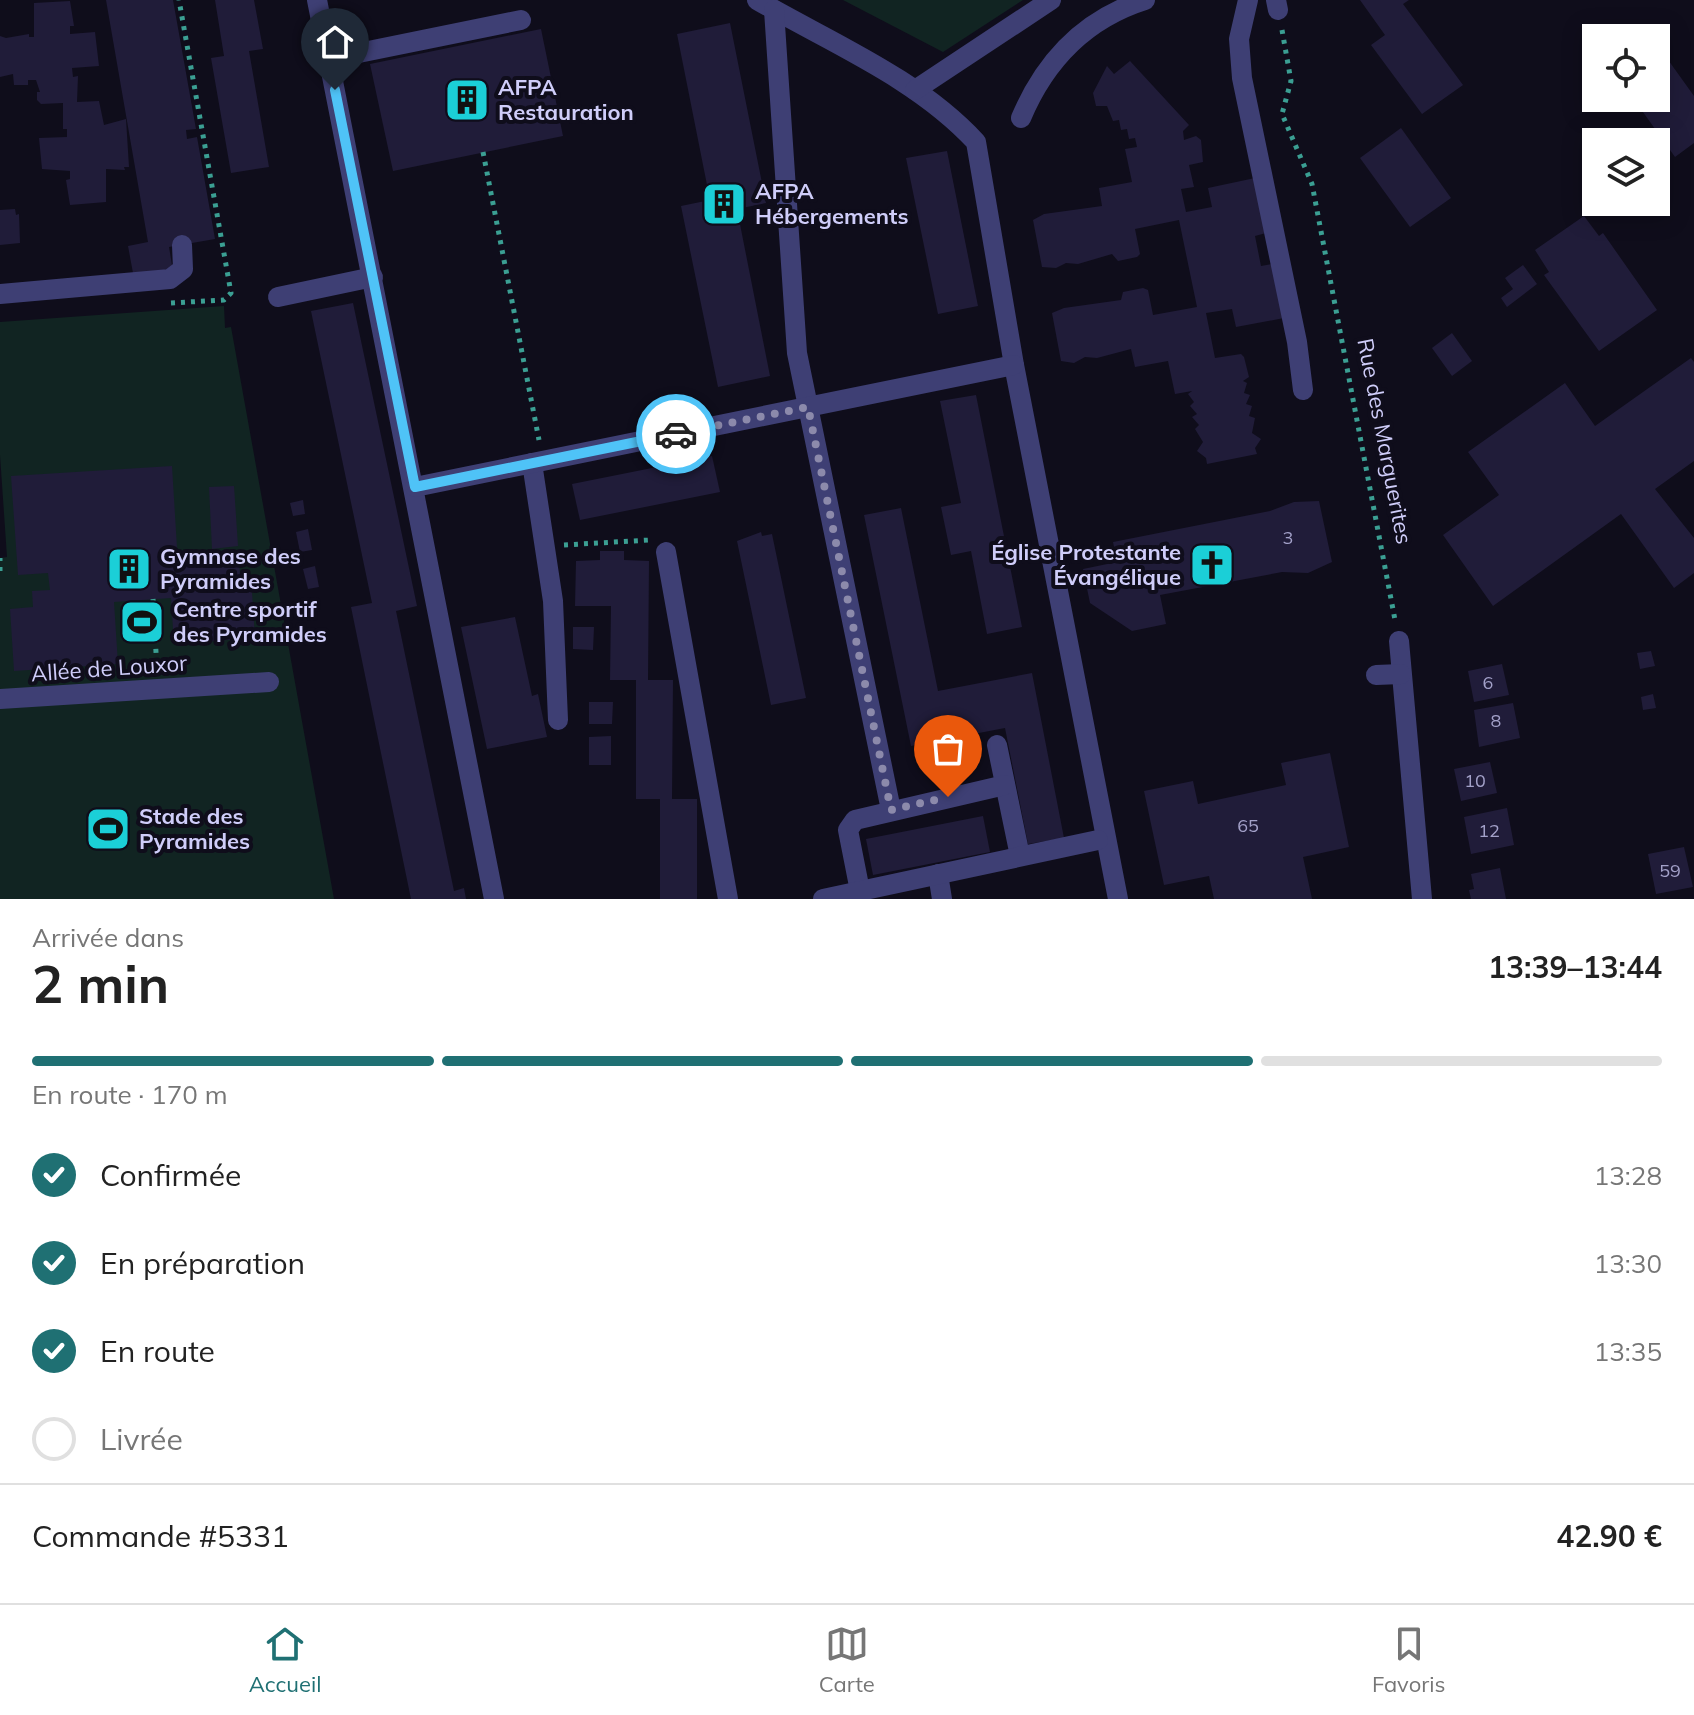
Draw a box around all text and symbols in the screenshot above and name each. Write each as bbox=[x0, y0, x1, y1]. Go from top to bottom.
pin bbox=[301, 8, 369, 90]
icon: home bbox=[313, 20, 357, 64]
map controls bbox=[1582, 24, 1670, 216]
button: locate bbox=[1582, 24, 1670, 112]
place label: AFPA Restauration bbox=[498, 73, 634, 126]
building icon: AFPA Restauration bbox=[443, 76, 491, 124]
button: layers bbox=[1582, 128, 1670, 216]
place label: AFPA Hébergements bbox=[755, 177, 908, 230]
building icon: AFPA Hébergements bbox=[700, 180, 748, 228]
street label: Rue des Marguerites bbox=[1351, 336, 1419, 546]
courier bbox=[636, 394, 716, 474]
icon: car bbox=[654, 412, 698, 456]
house number: 3 bbox=[1283, 526, 1293, 549]
place label: Église Protestante Évangélique bbox=[991, 538, 1181, 591]
church icon: Église Protestante Évangélique bbox=[1188, 541, 1236, 589]
place label: Gymnase des Pyramides bbox=[160, 542, 301, 595]
building icon: Gymnase des Pyramides bbox=[105, 545, 153, 593]
place label: Centre sportif des Pyramides bbox=[173, 595, 327, 648]
sports icon: Centre sportif des Pyramides bbox=[118, 598, 166, 646]
street label: Allée de Louxor bbox=[30, 649, 188, 687]
house number: 6 bbox=[1483, 671, 1493, 694]
house number: 8 bbox=[1491, 709, 1501, 732]
pin bbox=[914, 715, 982, 797]
icon: bag bbox=[926, 727, 970, 771]
house number: 10 bbox=[1464, 769, 1486, 792]
place label: Stade des Pyramides bbox=[139, 802, 250, 855]
sports icon: Stade des Pyramides bbox=[84, 805, 132, 853]
house number: 65 bbox=[1237, 814, 1259, 837]
house number: 12 bbox=[1478, 819, 1500, 842]
house number: 59 bbox=[1659, 859, 1681, 882]
text: Arrivée dans bbox=[32, 921, 184, 954]
text: 13:39–13:44 bbox=[1488, 948, 1662, 986]
text: 2 min bbox=[32, 951, 169, 1016]
text: En route · 170 m bbox=[32, 1078, 228, 1111]
icon: check bbox=[32, 1153, 76, 1197]
text: Confirmée bbox=[100, 1156, 241, 1194]
text: 13:28 bbox=[1594, 1159, 1662, 1192]
icon: check bbox=[32, 1241, 76, 1285]
text: En préparation bbox=[100, 1244, 305, 1282]
text: 13:30 bbox=[1594, 1247, 1662, 1280]
icon: check bbox=[32, 1329, 76, 1373]
text: En route bbox=[100, 1332, 215, 1370]
text: 13:35 bbox=[1594, 1335, 1662, 1368]
text: Livrée bbox=[100, 1420, 183, 1458]
text: Commande #5331 bbox=[32, 1517, 289, 1555]
text: 42.90 € bbox=[1556, 1517, 1662, 1555]
tab: Accueil bbox=[249, 1622, 321, 1698]
tab: Carte bbox=[819, 1622, 875, 1698]
tab: Favoris bbox=[1372, 1622, 1445, 1698]

